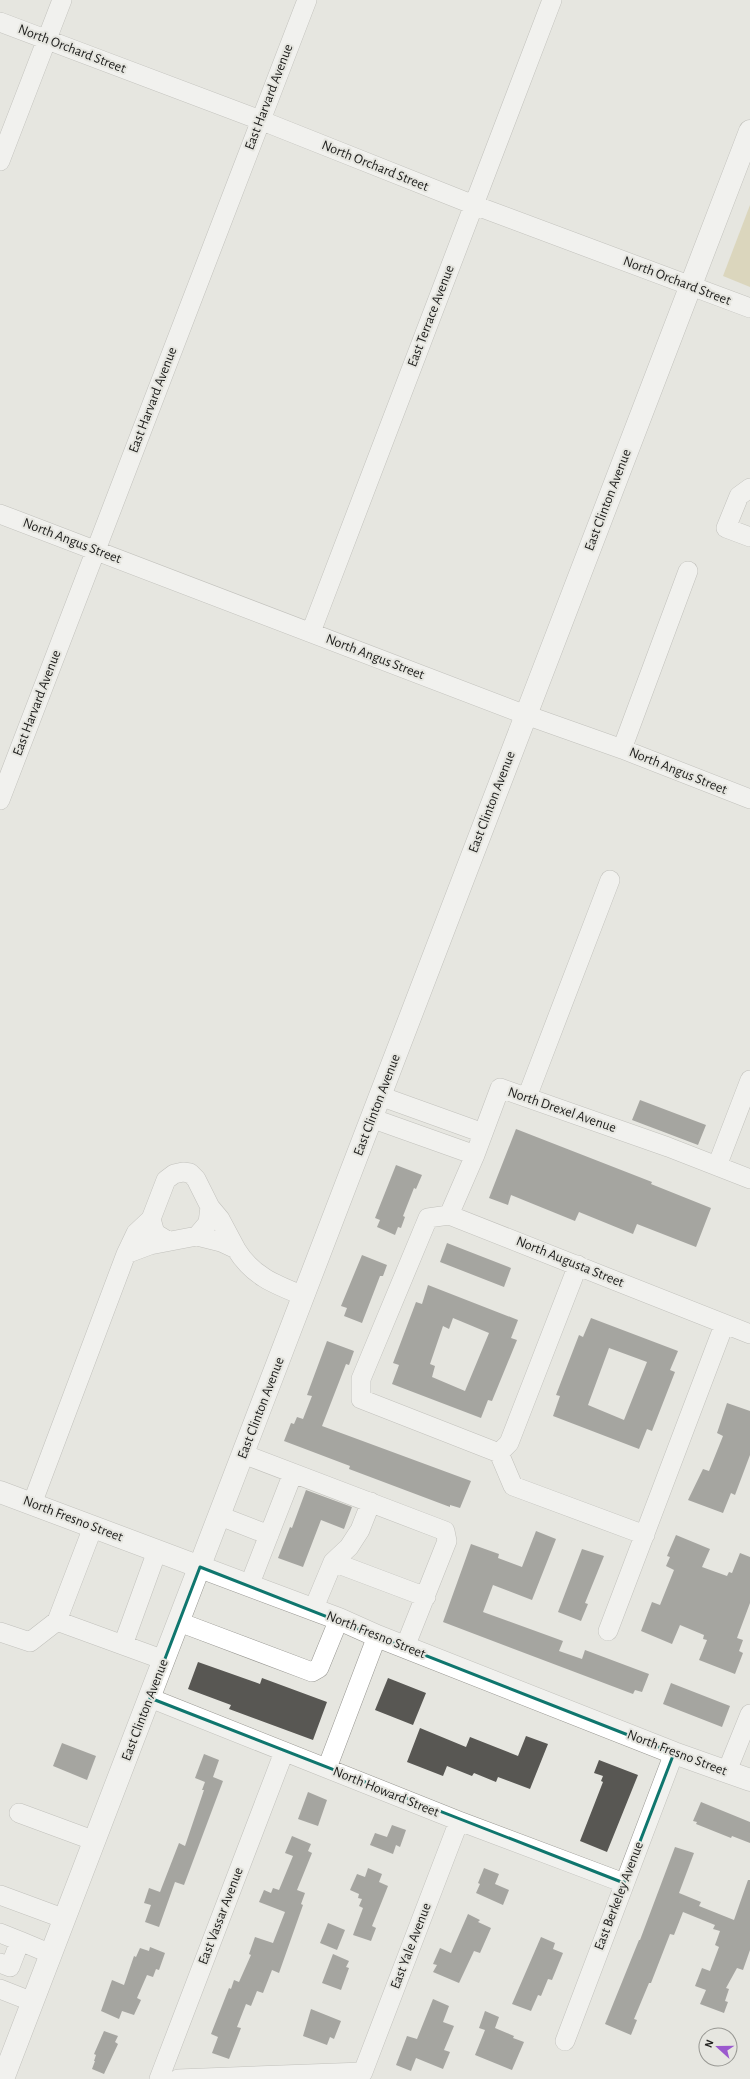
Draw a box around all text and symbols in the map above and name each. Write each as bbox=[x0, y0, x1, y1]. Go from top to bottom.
street label: North Orchard Street bbox=[16, 22, 128, 76]
street label: East Harvard Avenue bbox=[242, 42, 296, 152]
street label: North Orchard Street bbox=[320, 138, 431, 194]
street label: North Orchard Street bbox=[621, 254, 733, 308]
street label: East Terrace Avenue bbox=[405, 263, 457, 369]
street label: East Harvard Avenue bbox=[126, 345, 180, 455]
street label: East Clinton Avenue bbox=[582, 447, 634, 553]
street label: North Angus Street bbox=[21, 516, 124, 566]
street label: North Angus Street bbox=[324, 632, 427, 682]
street label: East Harvard Avenue bbox=[10, 648, 64, 758]
street label: North Angus Street bbox=[627, 745, 729, 797]
street label: East Clinton Avenue bbox=[466, 749, 518, 855]
street label: East Clinton Avenue bbox=[351, 1052, 403, 1158]
street label: North Drexel Avenue bbox=[506, 1085, 618, 1135]
street label: North Augusta Street bbox=[514, 1234, 626, 1290]
street label: East Clinton Avenue bbox=[235, 1355, 287, 1461]
street label: North Fresno Street bbox=[21, 1494, 125, 1545]
street label: North Fresno Street bbox=[324, 1609, 428, 1661]
street label: East Clinton Avenue bbox=[119, 1657, 171, 1763]
street label: North Fresno Street bbox=[625, 1728, 729, 1779]
street label: North Howard Street bbox=[331, 1764, 442, 1820]
street label: East Berkeley Avenue bbox=[592, 1840, 646, 1952]
street label: East Vassar Avenue bbox=[196, 1865, 246, 1967]
street label: East Yale Avenue bbox=[388, 1901, 434, 1991]
north arrow bbox=[698, 2027, 738, 2067]
text: N bbox=[703, 2038, 716, 2049]

